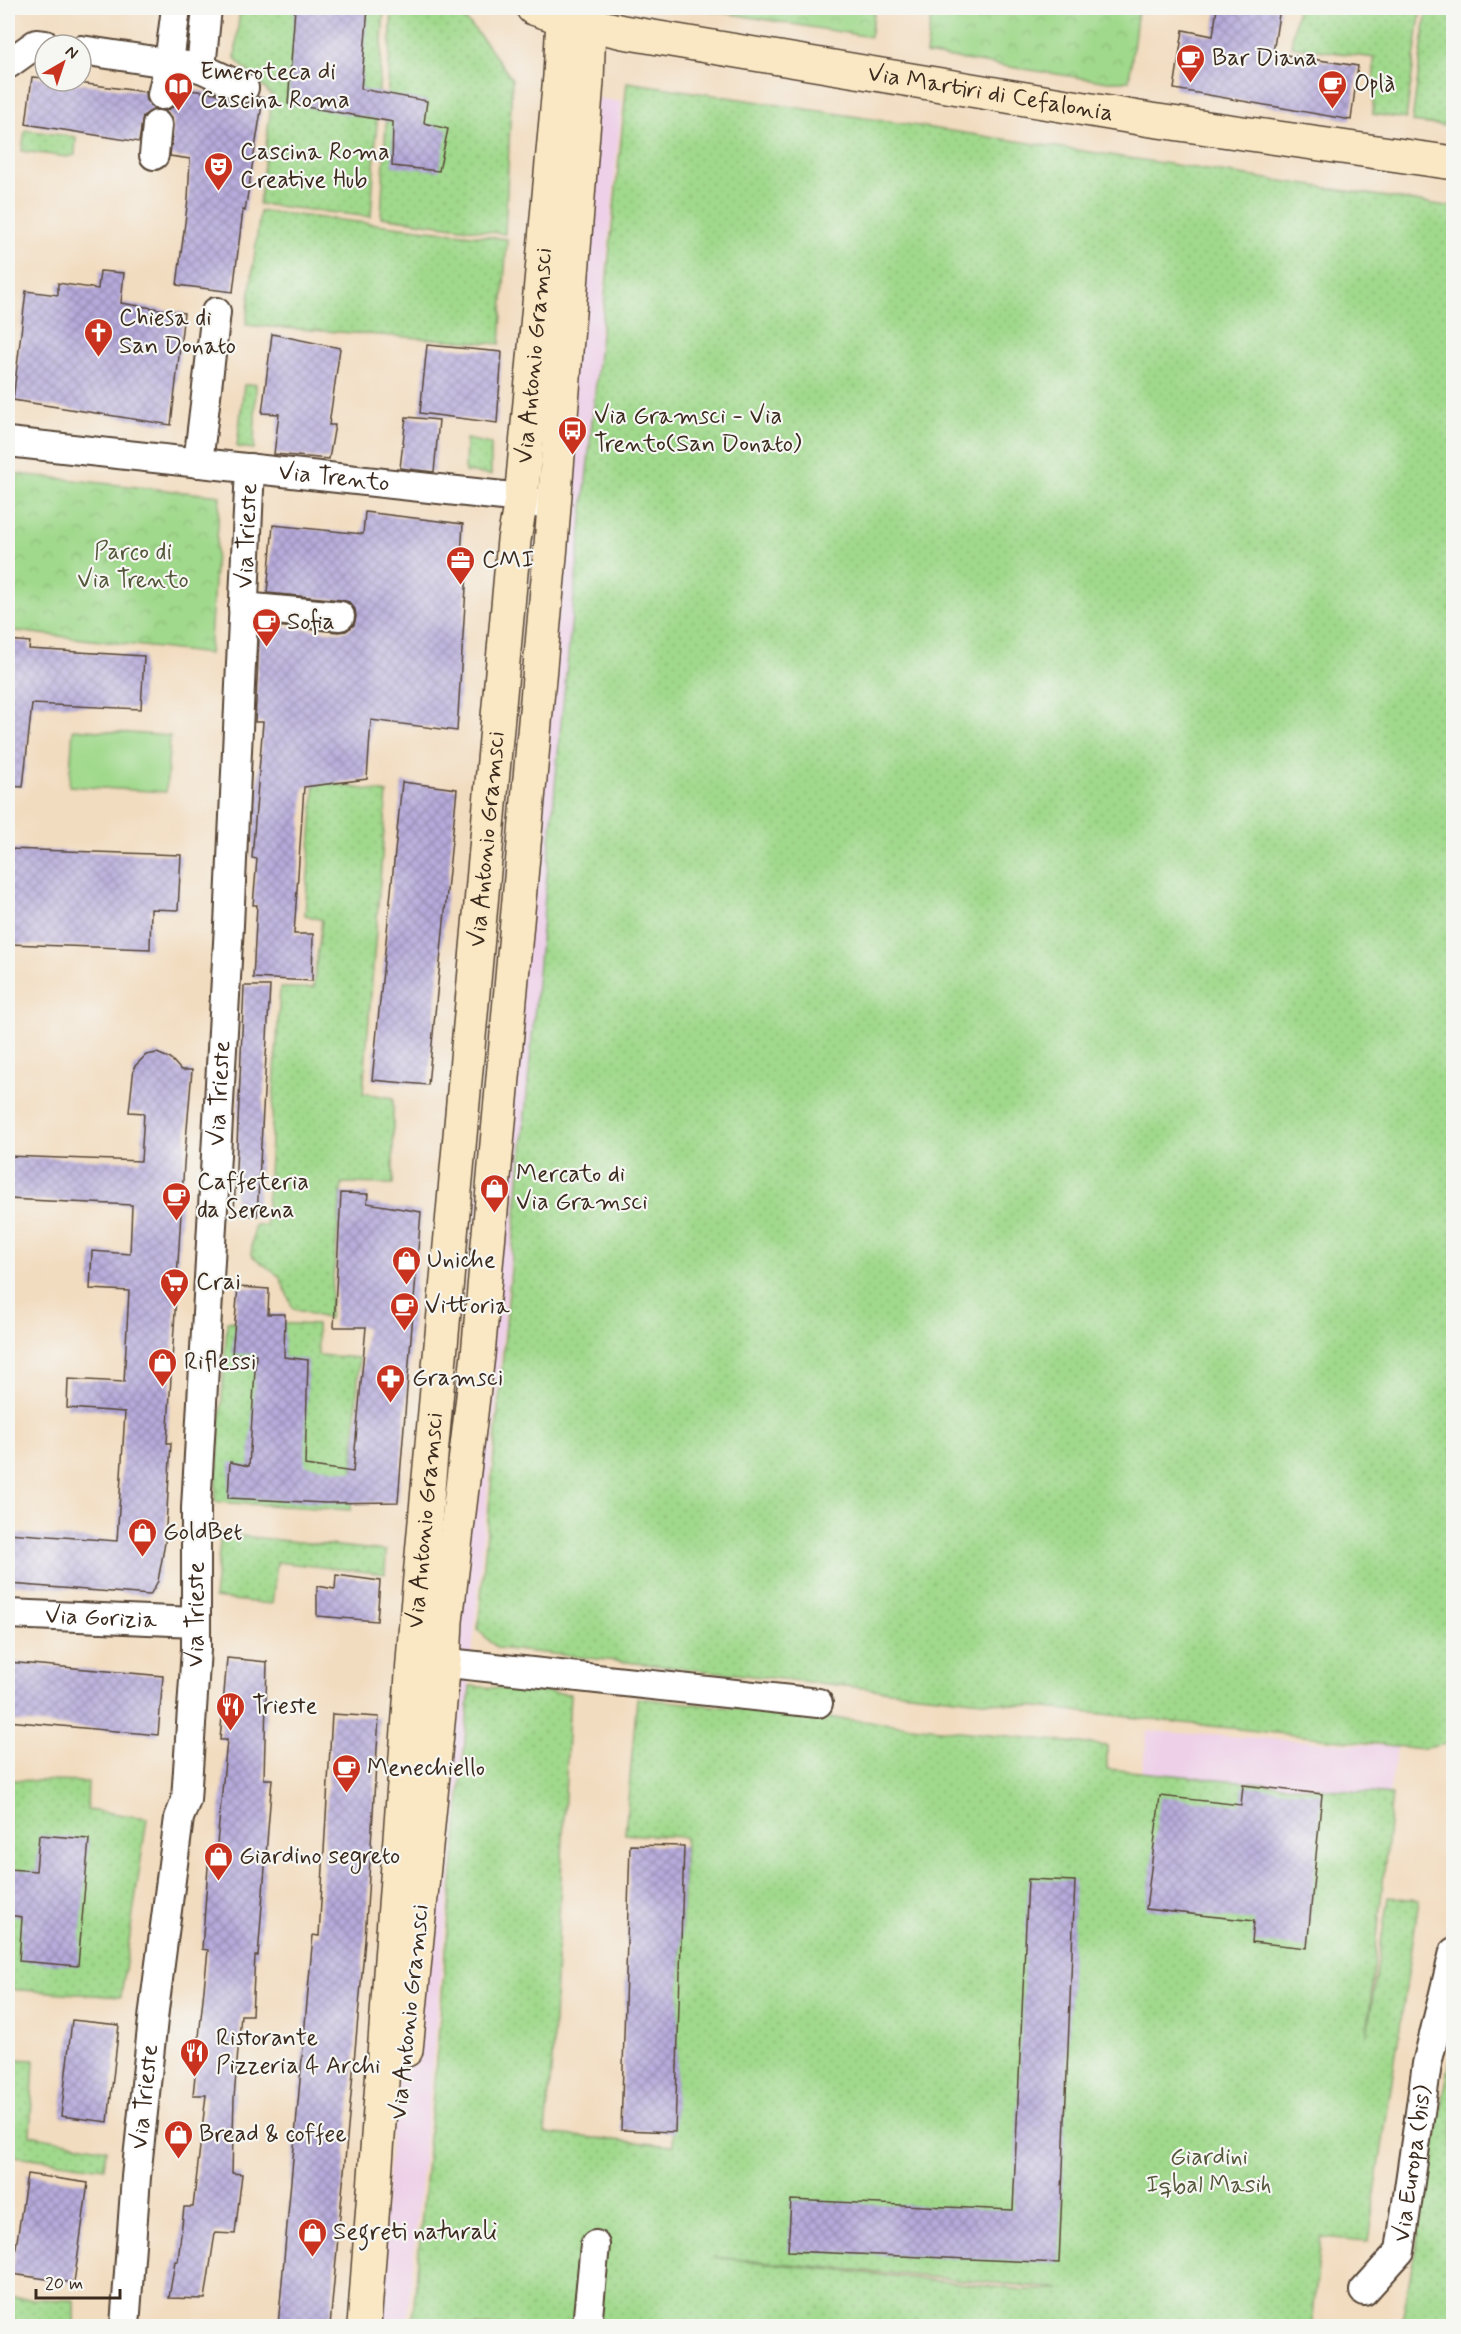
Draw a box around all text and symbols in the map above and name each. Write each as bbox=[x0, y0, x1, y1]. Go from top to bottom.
north arrow bbox=[33, 33, 93, 93]
text: N bbox=[61, 41, 82, 64]
cafe icon: Bar Diana bbox=[1175, 42, 1207, 84]
place label: Bar Diana bbox=[1212, 43, 1318, 74]
place label: Emeroteca di Cascina Roma bbox=[200, 57, 350, 116]
street label: Via Martiri di Cefalonia bbox=[865, 58, 1116, 129]
cafe icon: Oplà bbox=[1317, 68, 1349, 110]
place label: Oplà bbox=[1354, 69, 1396, 100]
library icon: Emeroteca di Cascina Roma bbox=[163, 70, 195, 112]
place label: Cascina Roma Creative Hub bbox=[240, 137, 390, 196]
theatre icon: Cascina Roma Creative Hub bbox=[203, 150, 235, 192]
street label: Via Antonio Gramsci bbox=[509, 246, 560, 465]
place label: Chiesa di San Donato bbox=[119, 303, 236, 362]
church icon: Chiesa di San Donato bbox=[82, 316, 114, 358]
place label: Via Gramsci - Via Trento(San Donato) bbox=[594, 401, 802, 460]
bus stop icon: Via Gramsci - Via Trento(San Donato) bbox=[557, 414, 589, 456]
street label: Via Trento bbox=[277, 456, 391, 499]
street label: Via Trieste bbox=[229, 482, 265, 589]
park label: Parco di Via Trento bbox=[77, 537, 189, 596]
office icon: CMI bbox=[445, 544, 477, 586]
place label: CMI bbox=[482, 545, 534, 576]
cafe icon: Sofia bbox=[250, 606, 282, 648]
place label: Sofia bbox=[287, 607, 335, 638]
street label: Via Antonio Gramsci bbox=[462, 730, 512, 949]
street label: Via Trieste bbox=[201, 1039, 238, 1147]
place label: Mercato di Via Gramsci bbox=[516, 1159, 648, 1218]
place label: Caffeteria da Serena bbox=[197, 1167, 309, 1226]
shop icon: Mercato di Via Gramsci bbox=[479, 1172, 511, 1214]
cafe icon: Caffeteria da Serena bbox=[160, 1180, 192, 1222]
shop icon: Uniche bbox=[390, 1244, 422, 1286]
place label: Uniche bbox=[427, 1245, 496, 1276]
supermarket icon: Crai bbox=[159, 1266, 191, 1308]
place label: Crai bbox=[196, 1267, 241, 1298]
cafe icon: Vittoria bbox=[388, 1290, 420, 1332]
place label: Vittoria bbox=[425, 1291, 510, 1322]
shop icon: Riflessi bbox=[147, 1346, 179, 1388]
place label: Riflessi bbox=[184, 1347, 256, 1378]
pharmacy icon: Gramsci bbox=[375, 1362, 407, 1404]
place label: Gramsci bbox=[412, 1363, 503, 1394]
street label: Via Antonio Gramsci bbox=[400, 1411, 450, 1630]
shop icon: GoldBet bbox=[126, 1516, 158, 1558]
place label: GoldBet bbox=[163, 1517, 242, 1548]
street label: Via Trieste bbox=[179, 1562, 212, 1668]
street label: Via Gorizia bbox=[44, 1600, 158, 1636]
restaurant icon: Trieste bbox=[215, 1690, 247, 1732]
place label: Trieste bbox=[252, 1691, 318, 1722]
cafe icon: Menechiello bbox=[330, 1752, 362, 1794]
place label: Menechiello bbox=[367, 1753, 485, 1784]
shop icon: Giardino segreto bbox=[202, 1840, 234, 1882]
place label: Giardino segreto bbox=[239, 1841, 400, 1874]
street label: Via Antonio Gramsci bbox=[383, 1903, 437, 2121]
place label: Ristorante Pizzeria 4 Archi bbox=[216, 2023, 381, 2082]
restaurant icon: Ristorante Pizzeria 4 Archi bbox=[179, 2036, 211, 2078]
street label: Via Trieste bbox=[124, 2042, 166, 2151]
street label: Via Europa (bis) bbox=[1386, 2083, 1439, 2244]
shop icon: Bread & coffee bbox=[162, 2118, 194, 2160]
place label: Bread & coffee bbox=[199, 2119, 347, 2150]
park label: Giardini Iqbal Masih bbox=[1146, 2142, 1272, 2201]
shop icon: Segreti naturali bbox=[296, 2216, 328, 2258]
place label: Segreti naturali bbox=[333, 2217, 497, 2251]
scale bar bbox=[36, 2262, 120, 2300]
text: 20 m bbox=[45, 2272, 83, 2296]

